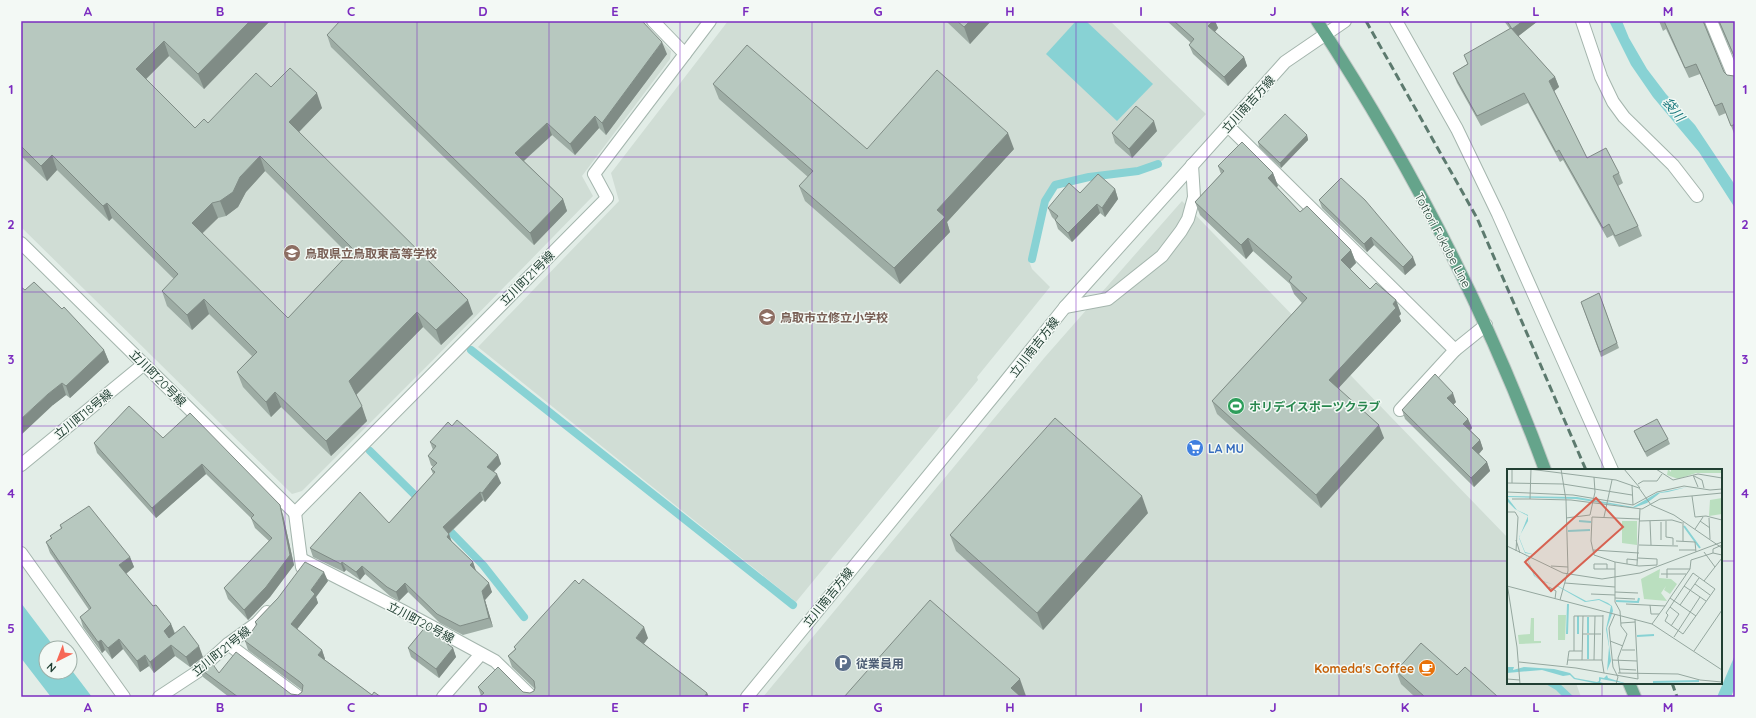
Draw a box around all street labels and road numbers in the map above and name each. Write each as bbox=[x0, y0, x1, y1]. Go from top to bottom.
street label: 立川南吉方線 bbox=[1218, 72, 1278, 136]
street label: Tottori Fukube Line bbox=[1412, 190, 1474, 290]
street label: 立川町21号線 bbox=[497, 248, 557, 308]
street label: 立川南吉方線 bbox=[1006, 314, 1062, 380]
street label: 立川町20号線 bbox=[127, 347, 189, 409]
street label: 立川町18号線 bbox=[51, 386, 115, 442]
street label: 立川南吉方線 bbox=[800, 564, 856, 630]
street label: 立川町20号線 bbox=[385, 598, 457, 646]
street label: 立川町21号線 bbox=[189, 623, 253, 679]

